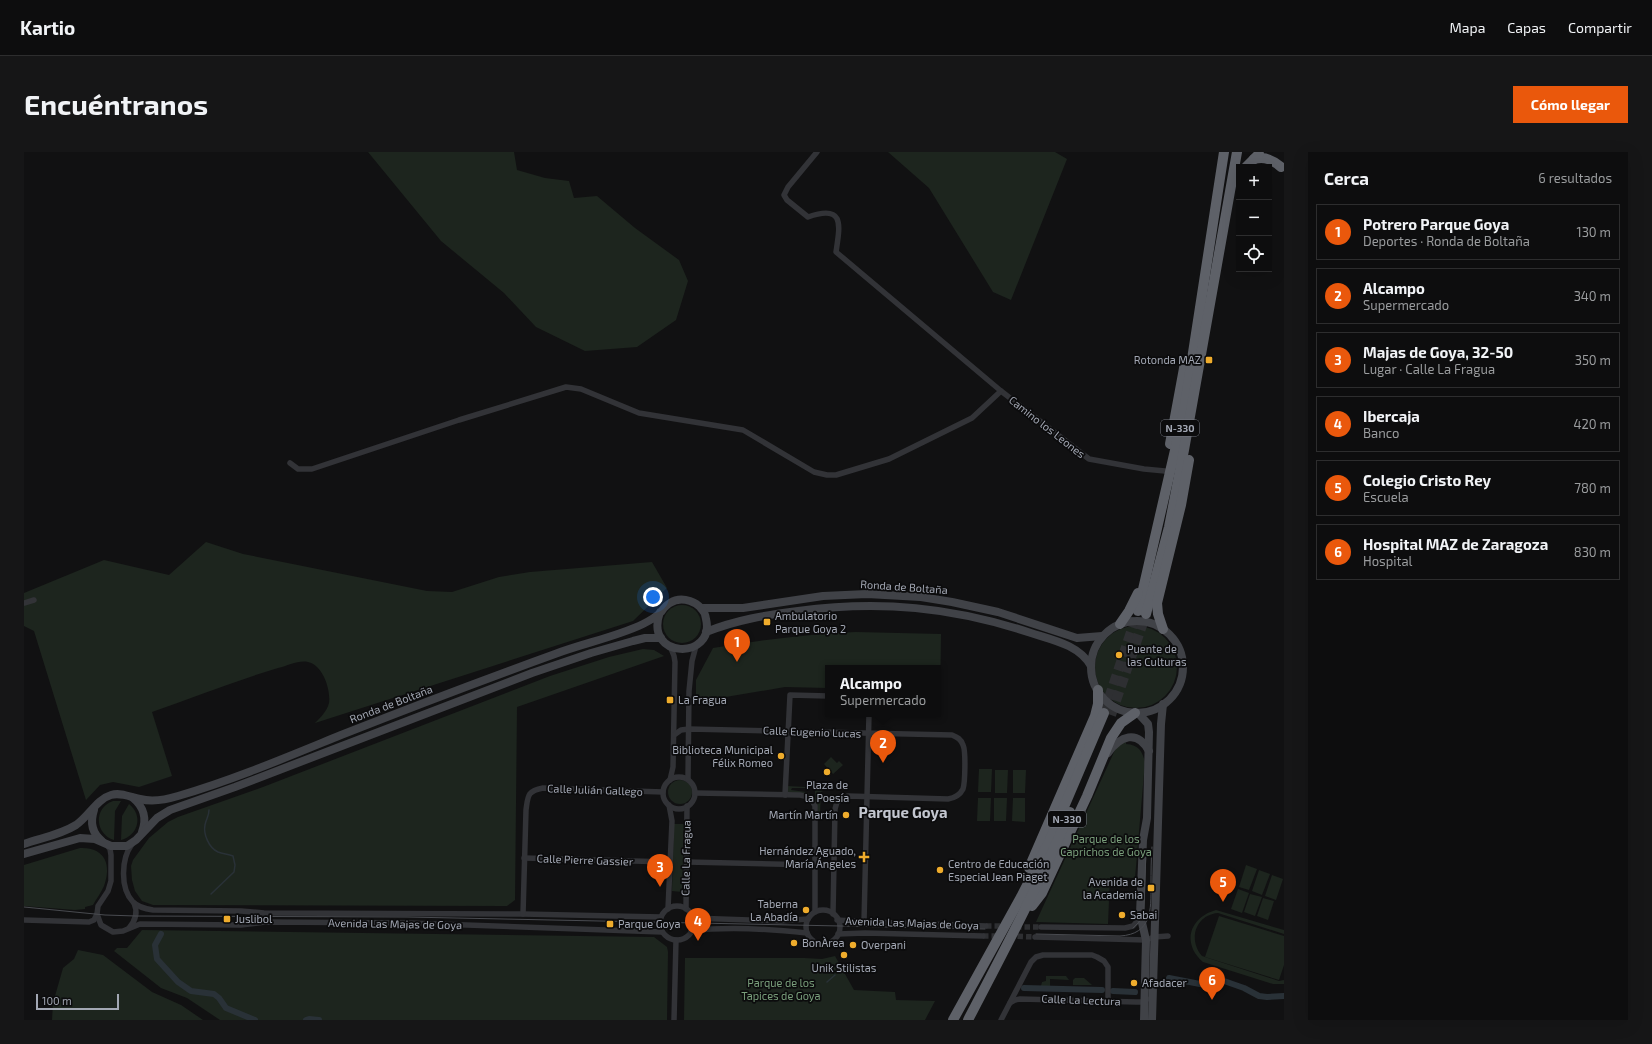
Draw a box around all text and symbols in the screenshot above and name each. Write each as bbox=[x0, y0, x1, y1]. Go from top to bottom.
text: Kartio bbox=[20, 16, 75, 39]
text: Mapa bbox=[1450, 19, 1485, 36]
text: Capas bbox=[1507, 19, 1546, 36]
text: Compartir bbox=[1568, 19, 1632, 36]
button: Cómo llegar bbox=[1513, 86, 1628, 123]
text: Encuéntranos bbox=[24, 87, 208, 121]
map controls bbox=[1236, 164, 1272, 272]
button: + bbox=[1236, 164, 1272, 200]
text: Cerca bbox=[1324, 168, 1369, 188]
text: 6 resultados bbox=[1538, 170, 1612, 186]
button: − bbox=[1236, 200, 1272, 236]
text: Potrero Parque Goya bbox=[1363, 215, 1509, 233]
text: 1 bbox=[1335, 224, 1341, 240]
text: 130 m bbox=[1576, 224, 1611, 240]
text: Deportes · Ronda de Boltaña bbox=[1363, 233, 1530, 249]
button: locate bbox=[1236, 236, 1272, 272]
text: Alcampo bbox=[1363, 279, 1425, 297]
text: 2 bbox=[1334, 288, 1342, 304]
text: 340 m bbox=[1574, 288, 1611, 304]
text: Supermercado bbox=[1363, 297, 1449, 313]
text: Majas de Goya, 32-50 bbox=[1363, 343, 1513, 361]
text: 3 bbox=[1334, 352, 1342, 368]
text: 350 m bbox=[1575, 352, 1611, 368]
place label: Rotonda MAZ bbox=[1134, 353, 1201, 366]
marker: Rotonda MAZ bbox=[1204, 355, 1214, 365]
text: Lugar · Calle La Fragua bbox=[1363, 361, 1495, 377]
street label: Camino los Leones bbox=[1007, 393, 1088, 461]
text: Ibercaja bbox=[1363, 407, 1420, 425]
text: 4 bbox=[1334, 416, 1342, 432]
text: 420 m bbox=[1574, 416, 1611, 432]
road number: N-330 bbox=[1161, 420, 1199, 436]
text: Banco bbox=[1363, 425, 1399, 441]
text: Colegio Cristo Rey bbox=[1363, 471, 1491, 489]
text: 5 bbox=[1334, 480, 1342, 496]
text: 780 m bbox=[1574, 480, 1611, 496]
text: Escuela bbox=[1363, 489, 1409, 505]
text: Hospital MAZ de Zaragoza bbox=[1363, 535, 1548, 553]
text: 6 bbox=[1334, 544, 1342, 560]
text: 830 m bbox=[1574, 544, 1611, 560]
text: Hospital bbox=[1363, 553, 1412, 569]
street label: Ronda de Boltaña bbox=[860, 577, 948, 596]
your location bbox=[643, 587, 663, 607]
place label: Ambulatorio Parque Goya 2 bbox=[775, 609, 846, 635]
marker: Ambulatorio Parque Goya 2 bbox=[762, 617, 772, 627]
pin: 1 bbox=[724, 629, 750, 662]
place label: Puente de las Culturas bbox=[1127, 642, 1187, 668]
marker: Puente de las Culturas bbox=[1114, 650, 1124, 660]
popup bbox=[825, 665, 941, 717]
text: Alcampo bbox=[840, 674, 902, 692]
street label: Ronda de Boltaña bbox=[348, 682, 434, 725]
text: Supermercado bbox=[840, 692, 926, 708]
place label: La Fragua bbox=[678, 693, 727, 706]
marker: La Fragua bbox=[665, 695, 675, 705]
street label: Calle Eugenio Lucas bbox=[763, 723, 862, 740]
pin: 2 bbox=[870, 730, 896, 763]
place label: Biblioteca Municipal Félix Romeo bbox=[672, 743, 774, 769]
marker: Biblioteca Municipal Félix Romeo bbox=[776, 751, 786, 761]
marker: Plaza de la Poesía bbox=[822, 767, 832, 777]
place label: Plaza de la Poesía bbox=[805, 778, 849, 804]
street label: Calle Julián Gallego bbox=[547, 781, 643, 798]
district label: Parque Goya bbox=[859, 803, 947, 822]
place label: Martín Martín bbox=[769, 808, 838, 821]
marker: Martín Martín bbox=[841, 810, 851, 820]
road number: N-330 bbox=[1048, 811, 1086, 827]
street label: Calle La Fragua bbox=[678, 820, 693, 896]
park label: Parque de los Caprichos de Goya bbox=[1060, 832, 1152, 858]
place label: Hernández Aguado, María Ángeles bbox=[759, 844, 856, 870]
street label: Calle Pierre Gassier bbox=[537, 851, 634, 868]
marker: Hernández Aguado, María Ángeles bbox=[859, 852, 869, 862]
pin: 3 bbox=[647, 854, 673, 887]
place label: Centro de Educación Especial Jean Piaget bbox=[948, 857, 1049, 883]
marker: Centro de Educación Especial Jean Piaget bbox=[935, 865, 945, 875]
pin: 5 bbox=[1210, 869, 1236, 902]
place label: Avenida de la Academia bbox=[1083, 875, 1143, 901]
marker: Avenida de la Academia bbox=[1146, 883, 1156, 893]
place label: Taberna La Abadía bbox=[750, 897, 798, 923]
marker: Taberna La Abadía bbox=[801, 905, 811, 915]
pin: 4 bbox=[685, 908, 711, 941]
place label: Sabai bbox=[1130, 908, 1157, 921]
marker: Sabai bbox=[1117, 910, 1127, 920]
place label: Juslibol bbox=[235, 912, 273, 925]
marker: Juslibol bbox=[222, 914, 232, 924]
street label: Avenida Las Majas de Goya bbox=[845, 914, 979, 932]
street label: Avenida Las Majas de Goya bbox=[328, 916, 462, 932]
place label: Parque Goya bbox=[618, 917, 681, 930]
marker: Parque Goya bbox=[605, 919, 615, 929]
place label: BonÀrea bbox=[802, 936, 845, 949]
marker: BonÀrea bbox=[789, 938, 799, 948]
place label: Overpani bbox=[861, 938, 906, 951]
marker: Overpani bbox=[848, 940, 858, 950]
marker: Unik Stilistas bbox=[839, 950, 849, 960]
place label: Unik Stilistas bbox=[812, 961, 877, 974]
pin: 6 bbox=[1199, 967, 1225, 1000]
park label: Parque de los Tapices de Goya bbox=[741, 976, 821, 1002]
place label: Afadacer bbox=[1142, 976, 1188, 989]
marker: Afadacer bbox=[1129, 978, 1139, 988]
scale bar bbox=[36, 992, 119, 1011]
street label: Calle La Lectura bbox=[1041, 992, 1121, 1007]
text: 100 m bbox=[42, 994, 72, 1007]

